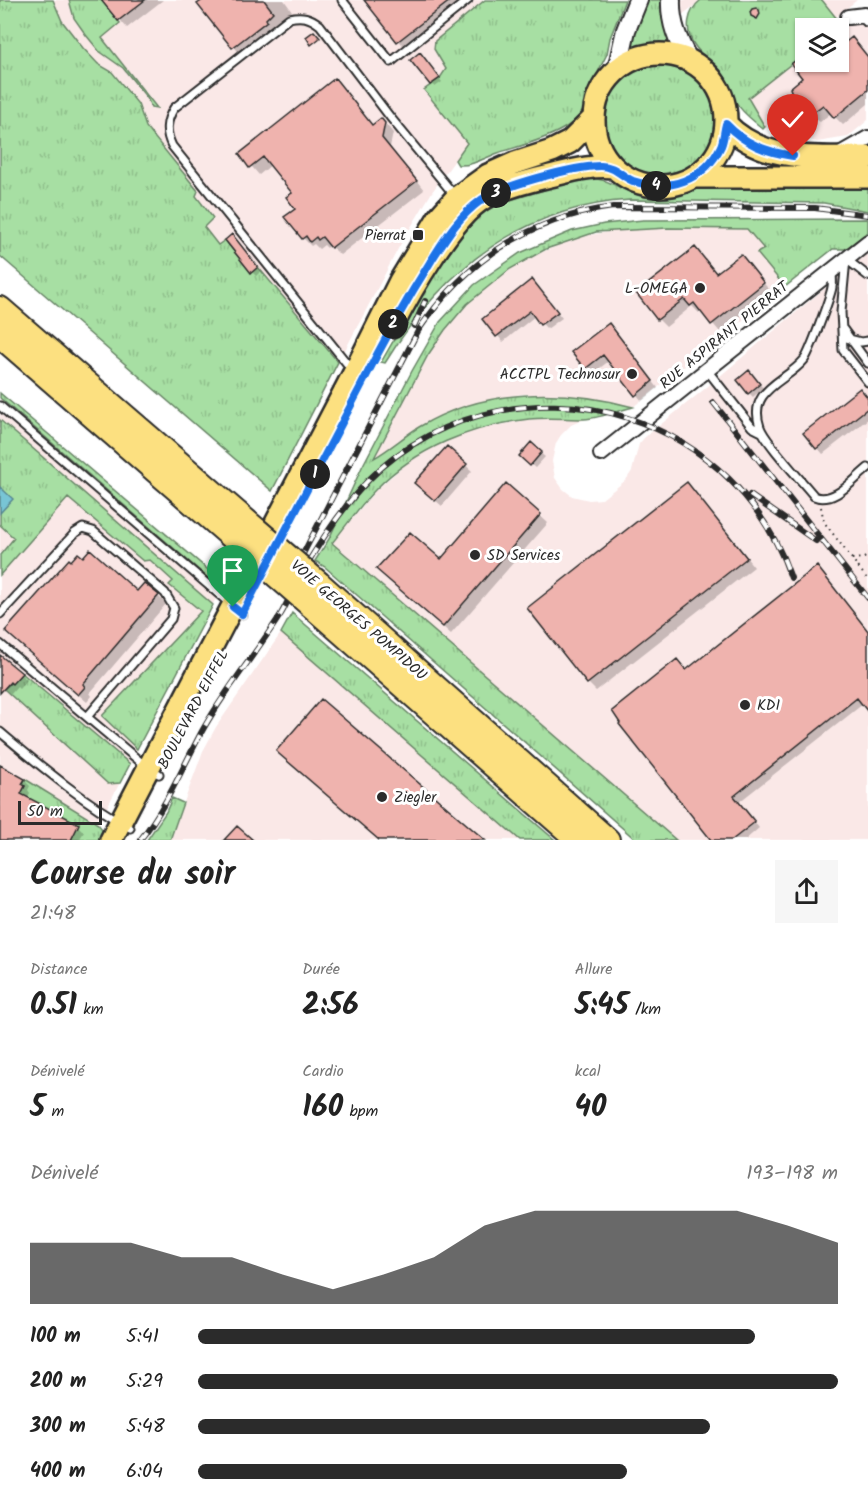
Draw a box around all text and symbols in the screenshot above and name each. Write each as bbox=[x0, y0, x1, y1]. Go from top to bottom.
map controls bbox=[795, 18, 849, 72]
button: layers bbox=[795, 18, 849, 72]
pin bbox=[767, 94, 818, 156]
icon: check bbox=[776, 103, 809, 136]
pin: 4 bbox=[641, 171, 671, 201]
text: 4 bbox=[652, 173, 660, 198]
pin: 3 bbox=[481, 178, 511, 208]
text: 3 bbox=[492, 180, 500, 205]
place label: Pierrat bbox=[365, 224, 406, 248]
marker: Pierrat bbox=[411, 228, 425, 242]
street label: RUE ASPIRANT PIERRAT bbox=[655, 275, 796, 396]
place label: L-OMEGA bbox=[625, 277, 688, 301]
marker: L-OMEGA bbox=[693, 281, 707, 295]
pin: 2 bbox=[378, 309, 408, 339]
text: 2 bbox=[388, 311, 398, 336]
place label: ACCTPL Technosur bbox=[500, 363, 621, 387]
marker: ACCTPL Technosur bbox=[625, 367, 639, 381]
pin: 1 bbox=[300, 459, 330, 489]
text: 1 bbox=[313, 461, 317, 486]
place label: SD Services bbox=[487, 544, 561, 568]
pin bbox=[207, 545, 258, 607]
marker: SD Services bbox=[468, 548, 482, 562]
icon: arrive bbox=[216, 554, 249, 587]
street label: VOIE GEORGES POMPIDOU bbox=[285, 555, 432, 687]
street label: BOULEVARD EIFFEL bbox=[152, 645, 236, 774]
place label: KDI bbox=[757, 694, 781, 718]
marker: KDI bbox=[738, 698, 752, 712]
place label: Ziegler bbox=[394, 786, 437, 810]
marker: Ziegler bbox=[375, 790, 389, 804]
scale bar bbox=[18, 798, 102, 826]
text: 50 m bbox=[27, 799, 63, 824]
text: Course du soir bbox=[30, 849, 235, 902]
button: share bbox=[775, 860, 838, 923]
text: 21:48 bbox=[30, 898, 76, 930]
text: Distance bbox=[30, 957, 88, 982]
text: Durée bbox=[302, 957, 340, 982]
text: Allure bbox=[575, 957, 612, 982]
text: 0.51 bbox=[30, 982, 77, 1030]
text: 2:56 bbox=[302, 982, 359, 1030]
text: 5:45 bbox=[575, 982, 629, 1030]
text: km bbox=[77, 997, 103, 1022]
text: /km bbox=[629, 997, 661, 1022]
text: Dénivelé bbox=[30, 1059, 85, 1084]
text: Cardio bbox=[302, 1059, 344, 1084]
text: kcal bbox=[575, 1059, 601, 1084]
text: 5 bbox=[30, 1084, 45, 1132]
text: 160 bbox=[302, 1084, 343, 1132]
text: 40 bbox=[575, 1084, 606, 1132]
text: m bbox=[45, 1099, 64, 1124]
text: bpm bbox=[343, 1099, 378, 1124]
text: Dénivelé bbox=[30, 1158, 98, 1190]
text: 193–198 m bbox=[746, 1158, 838, 1190]
text: 100 m bbox=[30, 1321, 81, 1353]
text: 5:41 bbox=[126, 1321, 159, 1353]
text: 200 m bbox=[30, 1366, 86, 1398]
text: 5:29 bbox=[126, 1366, 163, 1398]
text: 300 m bbox=[30, 1411, 86, 1443]
text: 5:48 bbox=[126, 1411, 165, 1443]
text: 400 m bbox=[30, 1456, 86, 1488]
text: 6:04 bbox=[126, 1456, 163, 1488]

